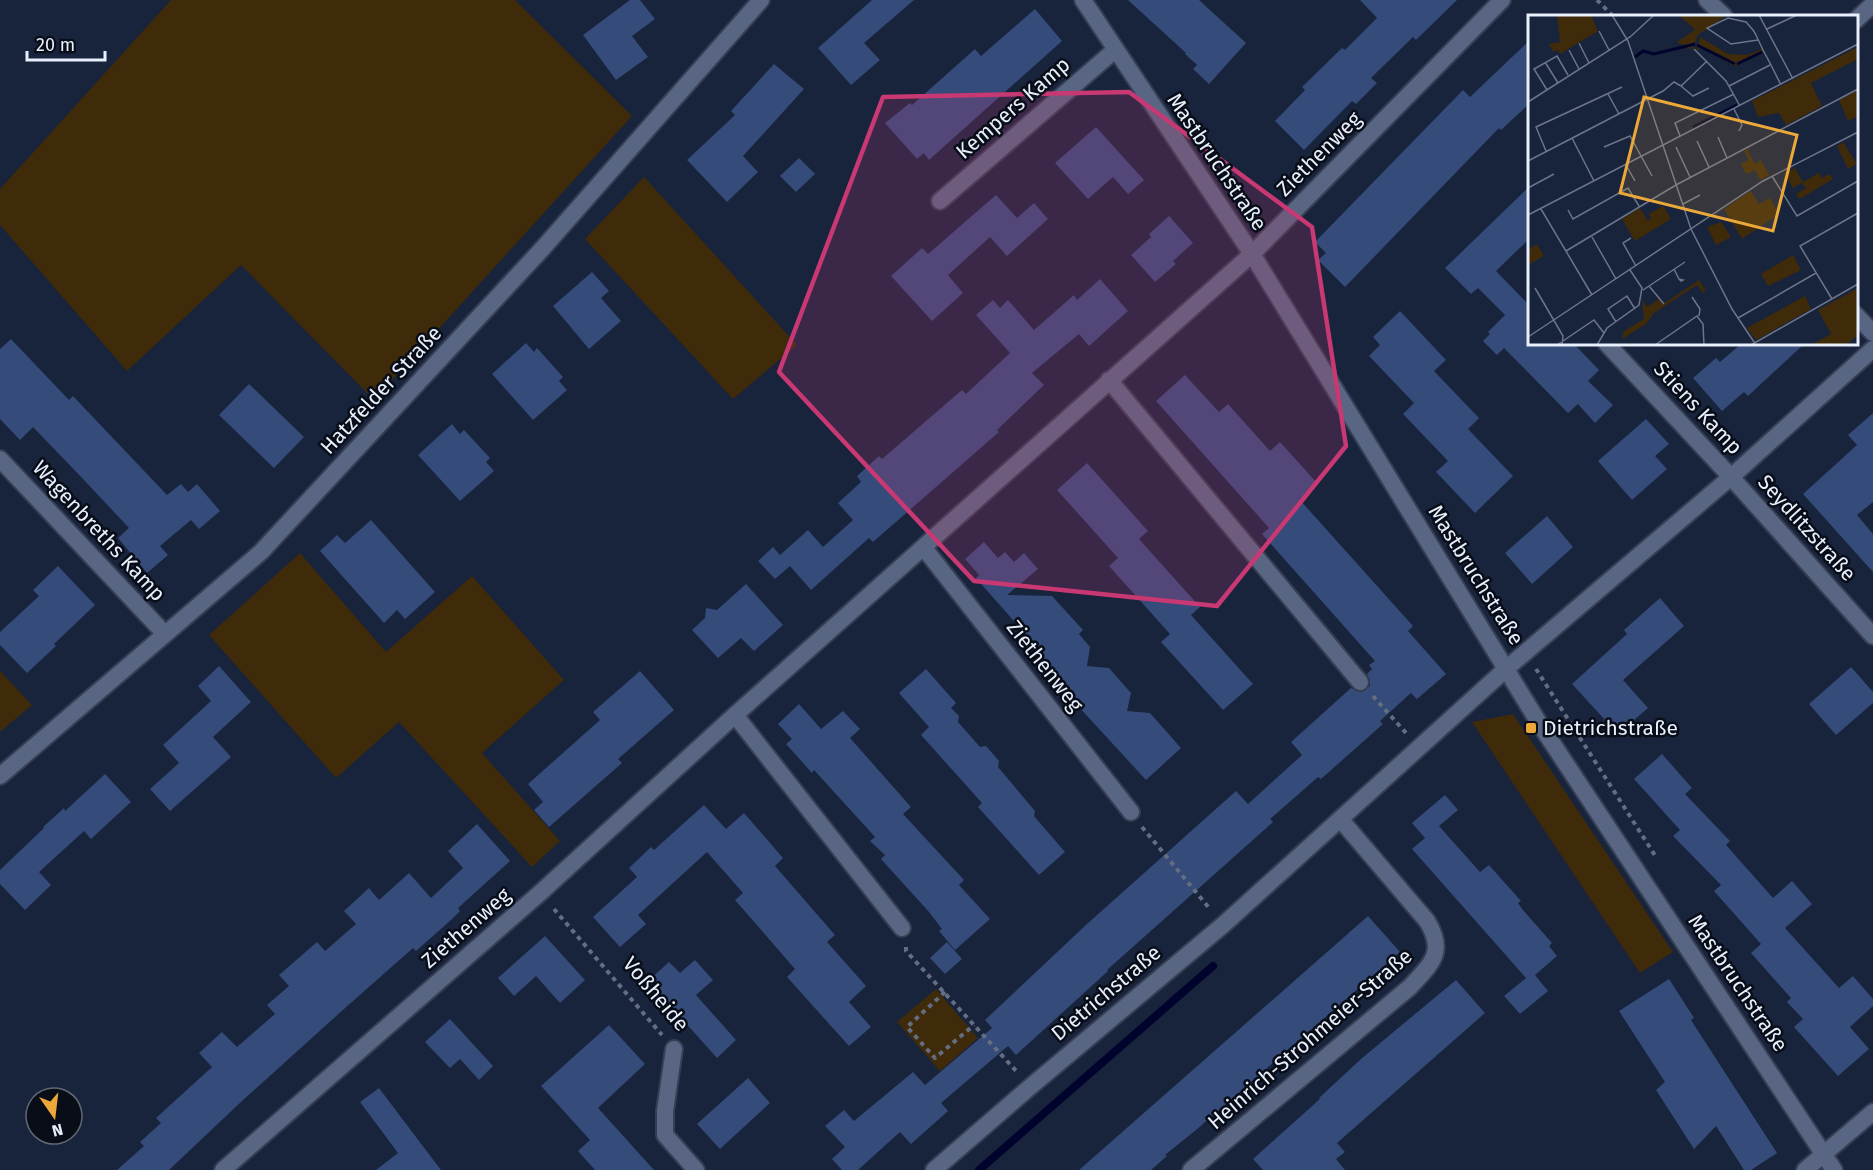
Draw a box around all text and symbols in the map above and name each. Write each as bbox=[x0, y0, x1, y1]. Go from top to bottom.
inset map bbox=[1528, 15, 1858, 345]
scale bar bbox=[27, 24, 105, 62]
text: 20 m bbox=[36, 34, 75, 56]
street label: Kempers Kamp bbox=[951, 51, 1075, 165]
street label: Mastbruchstraße bbox=[1161, 88, 1273, 236]
street label: Ziethenweg bbox=[1271, 106, 1367, 202]
street label: Hatzfelder Straße bbox=[315, 320, 447, 460]
street label: Stiens Kamp bbox=[1648, 356, 1748, 460]
street label: Wagenbreths Kamp bbox=[27, 455, 171, 607]
street label: Seydlitzstraße bbox=[1752, 469, 1862, 587]
street label: Mastbruchstraße bbox=[1423, 500, 1529, 650]
street label: Ziethenweg bbox=[1001, 615, 1089, 717]
place label: Dietrichstraße bbox=[1543, 715, 1678, 741]
marker: Dietrichstraße bbox=[1524, 721, 1538, 735]
street label: Ziethenweg bbox=[416, 882, 516, 974]
street label: Mastbruchstraße bbox=[1682, 909, 1794, 1057]
street label: Dietrichstraße bbox=[1046, 940, 1166, 1046]
street label: Heinrich-Strohmeier-Straße bbox=[1202, 943, 1418, 1135]
street label: Voßheide bbox=[617, 951, 695, 1037]
north arrow bbox=[24, 1086, 84, 1146]
text: N bbox=[50, 1120, 65, 1141]

